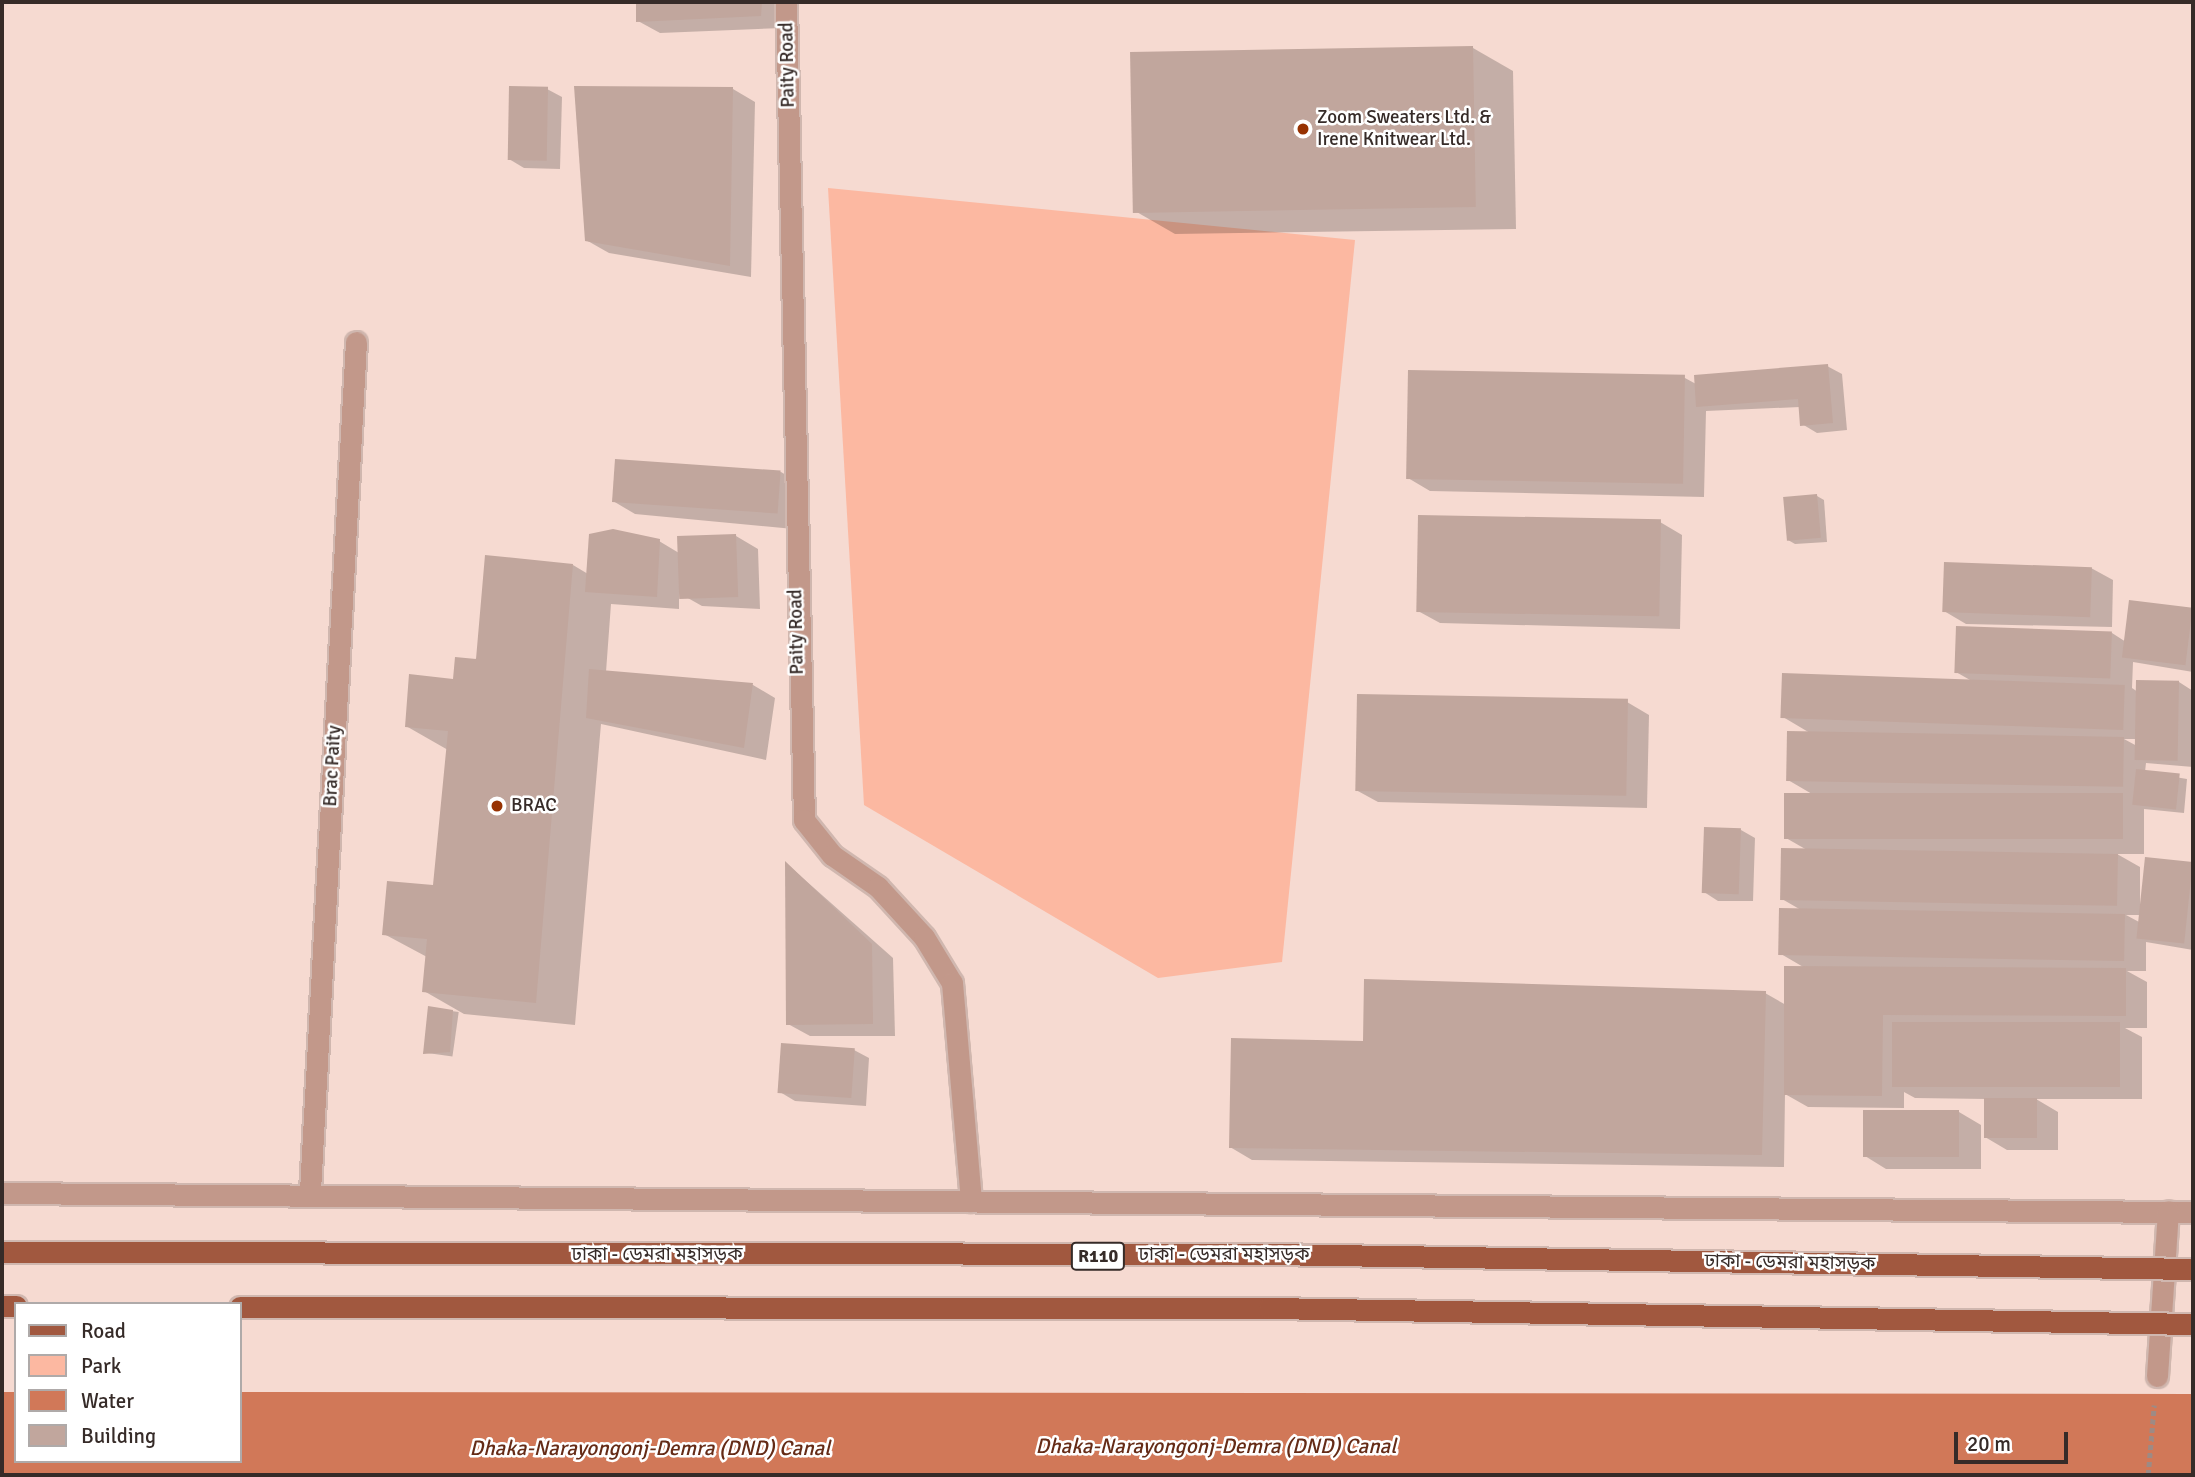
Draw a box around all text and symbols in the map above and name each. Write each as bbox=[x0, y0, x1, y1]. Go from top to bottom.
street label: Paity Road bbox=[776, 22, 800, 108]
place label: Zoom Sweaters Ltd. & Irene Knitwear Ltd. bbox=[1317, 107, 1491, 151]
marker: Zoom Sweaters Ltd. & Irene Knitwear Ltd. bbox=[1295, 121, 1311, 137]
street label: Paity Road bbox=[785, 589, 809, 675]
street label: Brac Paity bbox=[319, 725, 347, 807]
place label: BRAC bbox=[511, 795, 557, 817]
marker: BRAC bbox=[489, 798, 505, 814]
road number: R110 bbox=[1070, 1241, 1126, 1270]
street label: ঢাকা - ডেমরা মহাসড়ক bbox=[572, 1244, 742, 1266]
street label: ঢাকা - ডেমরা মহাসড়ক bbox=[1139, 1244, 1309, 1266]
street label: ঢাকা - ডেমরা মহাসড়ক bbox=[1704, 1250, 1876, 1276]
legend bbox=[14, 1302, 242, 1463]
text: Road bbox=[81, 1318, 126, 1344]
text: Park bbox=[81, 1353, 121, 1379]
text: Water bbox=[81, 1388, 134, 1414]
scale bar bbox=[1957, 1418, 2071, 1462]
text: Building bbox=[81, 1423, 156, 1449]
text: 20 m bbox=[1967, 1431, 2011, 1457]
water label: Dhaka-Narayongonj-Demra (DND) Canal bbox=[1036, 1433, 1396, 1459]
water label: Dhaka-Narayongonj-Demra (DND) Canal bbox=[470, 1435, 830, 1461]

